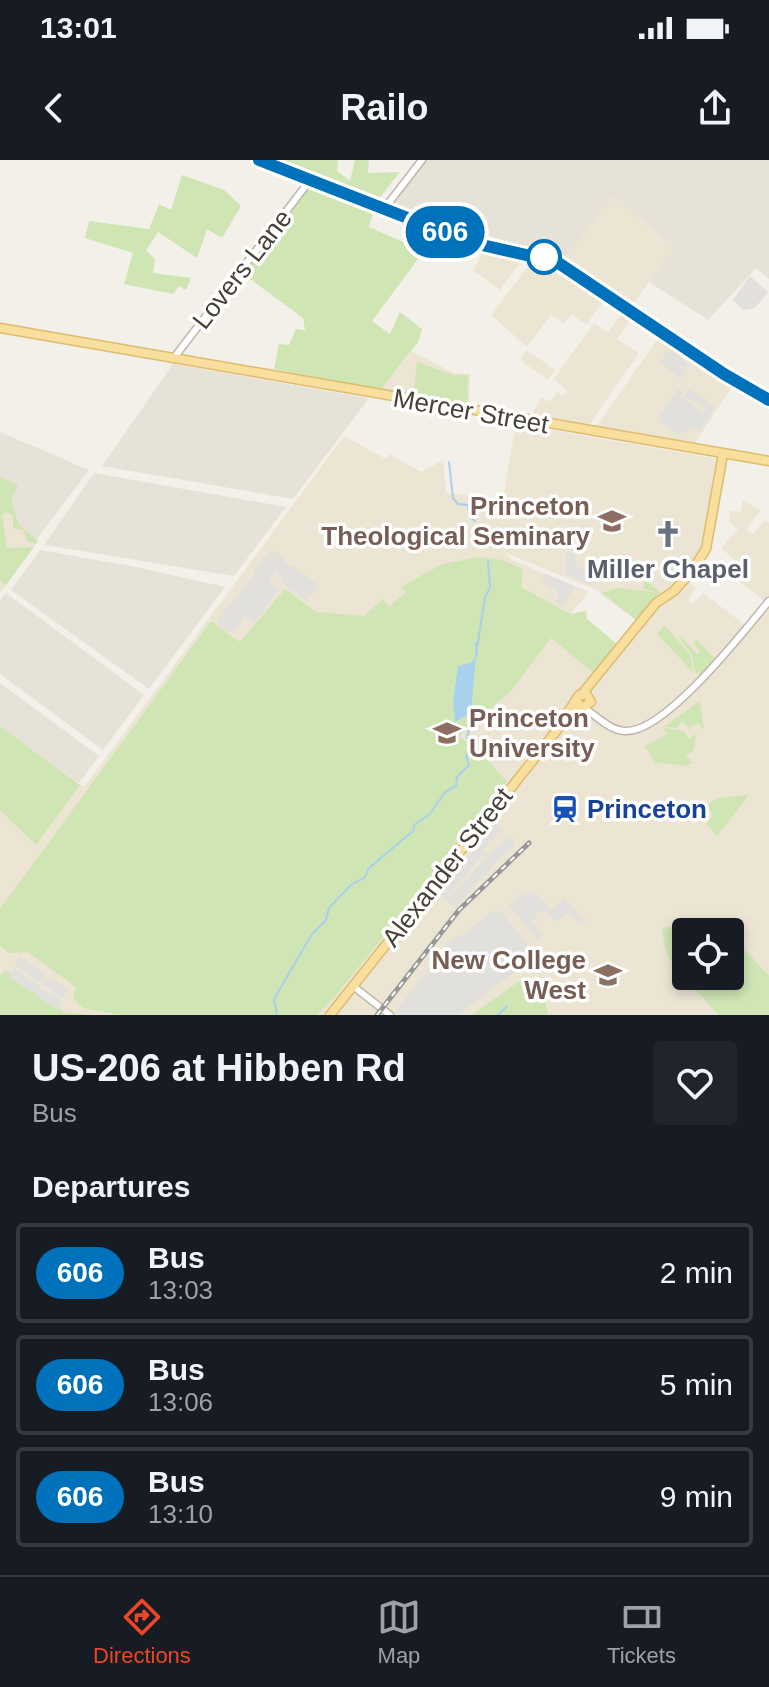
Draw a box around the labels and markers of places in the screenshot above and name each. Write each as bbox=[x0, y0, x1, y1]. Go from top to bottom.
unlabelled marker bbox=[527, 240, 561, 274]
place label: Princeton Theological Seminary bbox=[321, 491, 591, 551]
school or university icon: Princeton Theological Seminary bbox=[597, 506, 627, 536]
church icon: Miller Chapel bbox=[653, 519, 683, 549]
place label: Miller Chapel bbox=[587, 554, 749, 584]
place label: Princeton University bbox=[469, 703, 595, 763]
school or university icon: Princeton University bbox=[432, 718, 462, 748]
station icon: Princeton bbox=[550, 794, 580, 824]
place label: Princeton bbox=[587, 794, 707, 824]
place label: New College West bbox=[431, 945, 586, 1005]
school or university icon: New College West bbox=[593, 960, 623, 990]

